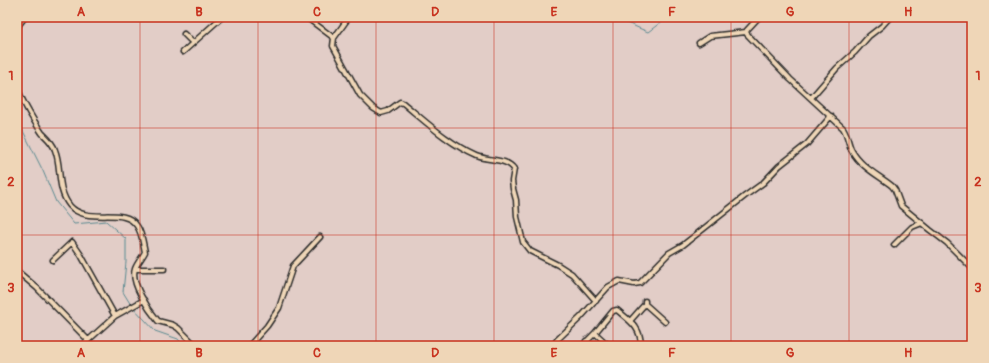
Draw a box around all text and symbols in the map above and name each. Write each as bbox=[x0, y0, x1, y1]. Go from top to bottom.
text: A bbox=[77, 4, 86, 20]
text: B bbox=[195, 4, 203, 20]
text: C bbox=[313, 4, 321, 20]
text: D bbox=[431, 4, 439, 20]
text: E bbox=[551, 4, 558, 20]
text: F bbox=[668, 4, 676, 20]
text: G bbox=[786, 4, 795, 20]
text: H bbox=[904, 4, 912, 20]
text: 1 bbox=[8, 68, 14, 84]
text: 1 bbox=[975, 68, 981, 84]
text: 2 bbox=[7, 174, 15, 190]
text: 2 bbox=[974, 174, 982, 190]
text: 3 bbox=[7, 280, 15, 296]
text: 3 bbox=[974, 280, 982, 296]
text: A bbox=[77, 345, 86, 361]
text: B bbox=[195, 345, 203, 361]
text: C bbox=[313, 345, 321, 361]
text: D bbox=[431, 345, 439, 361]
text: E bbox=[551, 345, 558, 361]
text: F bbox=[668, 345, 676, 361]
text: G bbox=[786, 345, 795, 361]
text: H bbox=[904, 345, 912, 361]

